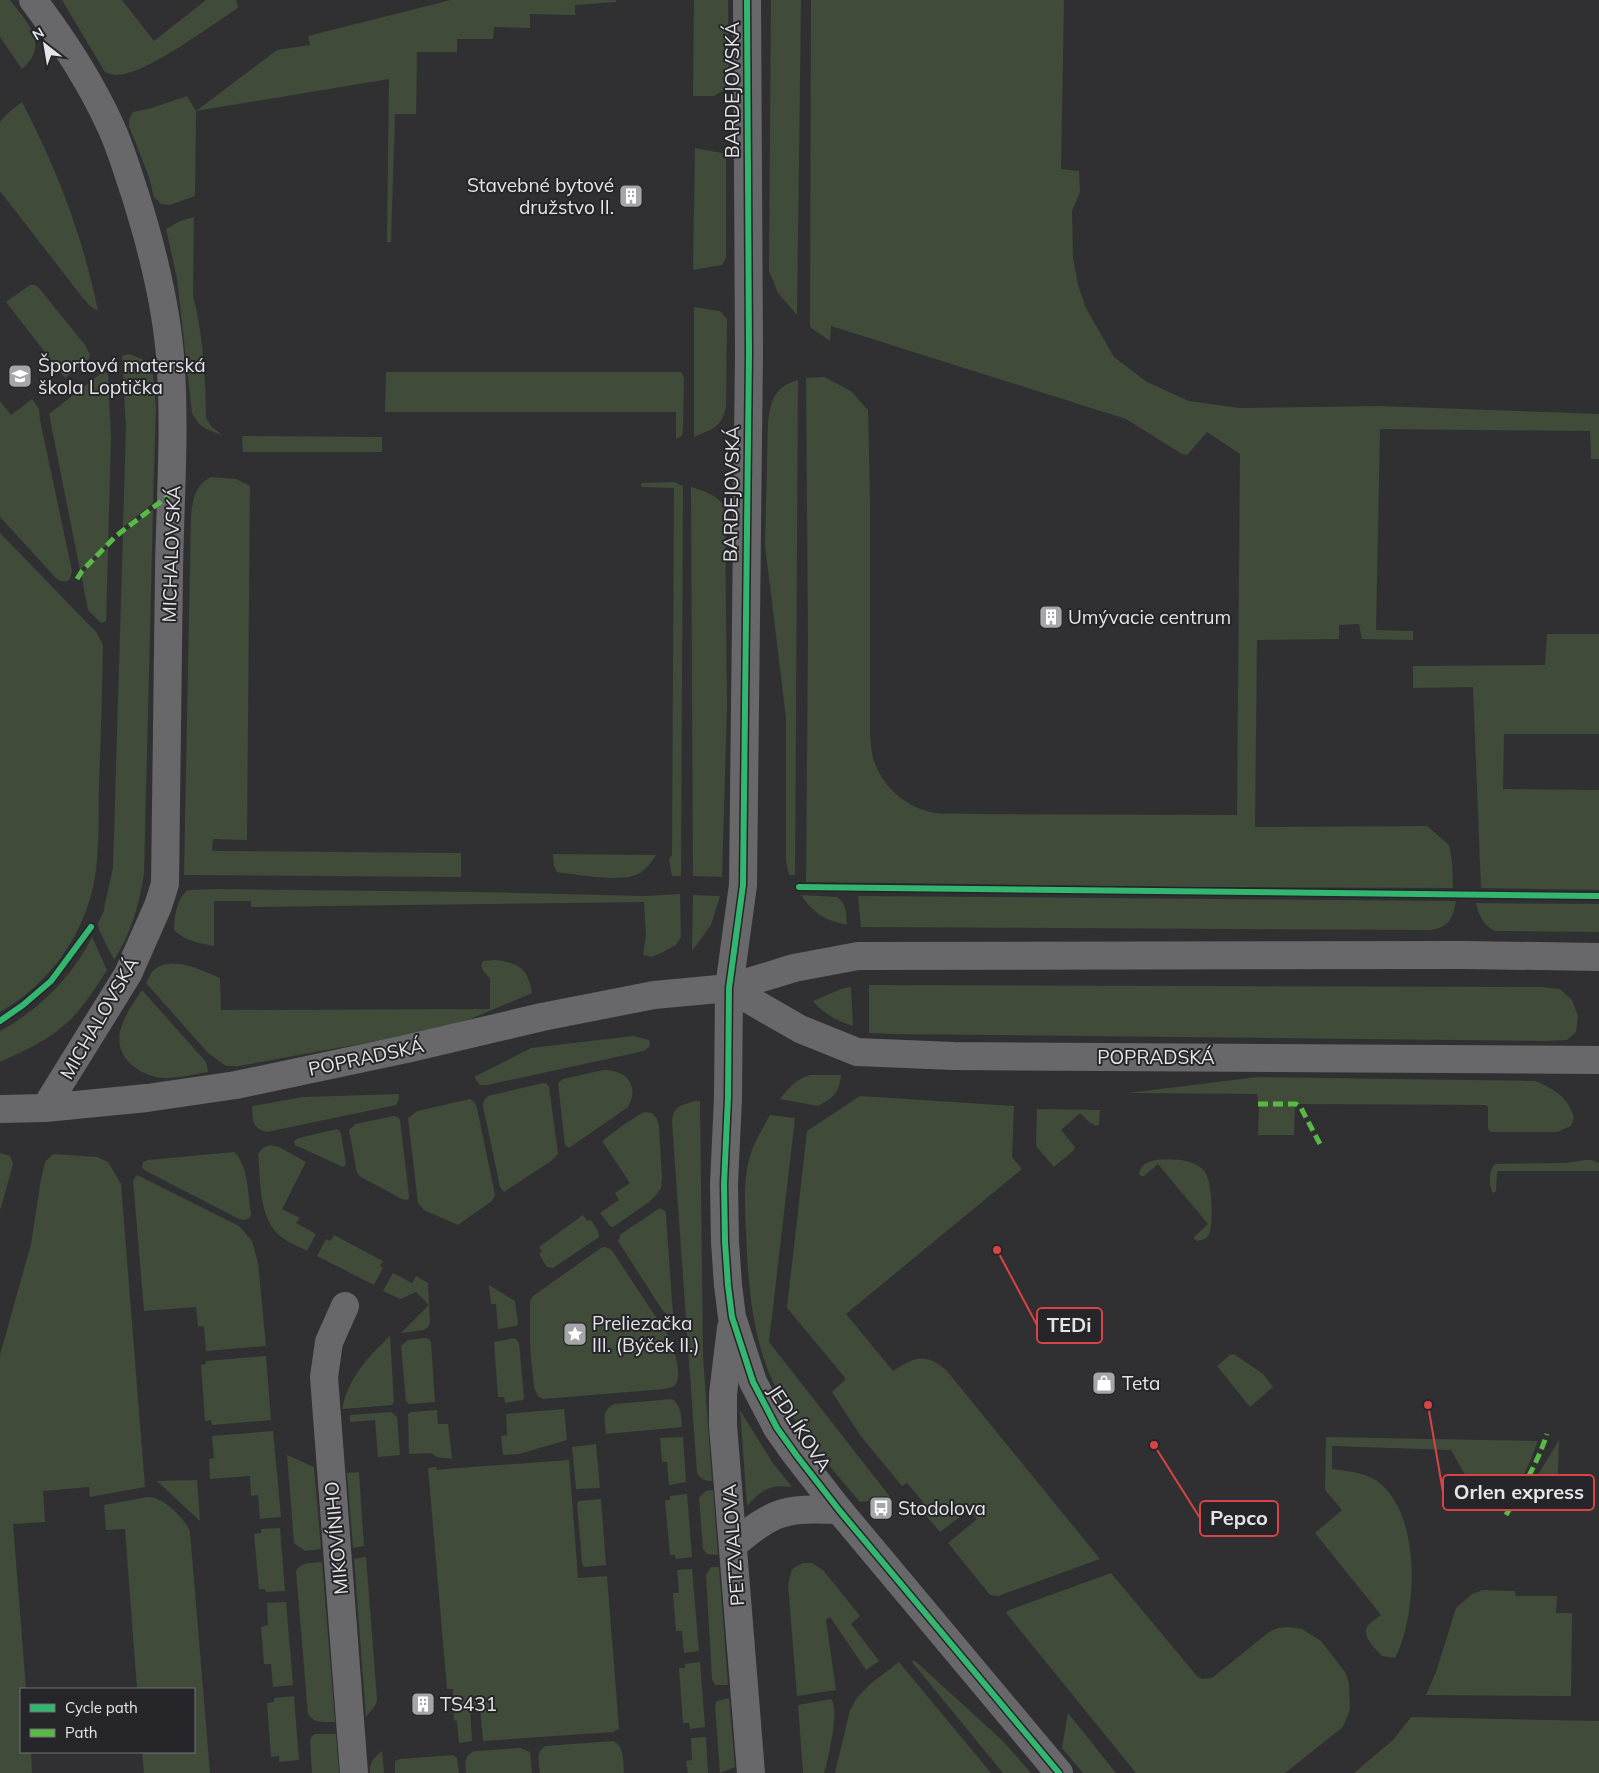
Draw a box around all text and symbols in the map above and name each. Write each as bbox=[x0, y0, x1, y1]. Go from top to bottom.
north arrow bbox=[20, 20, 70, 70]
street label: BARDEJOVSKÁ bbox=[720, 22, 744, 158]
text: N bbox=[29, 23, 47, 44]
place label: Stavebné bytové družstvo II. bbox=[467, 173, 614, 219]
building icon: Stavebné bytové družstvo II. bbox=[618, 183, 644, 209]
place label: Športová materská škola Loptička bbox=[38, 353, 206, 399]
school or university icon: Športová materská škola Loptička bbox=[7, 363, 33, 389]
street label: BARDEJOVSKÁ bbox=[718, 426, 744, 562]
street label: MICHALOVSKÁ bbox=[157, 485, 185, 623]
building icon: Umývacie centrum bbox=[1038, 604, 1064, 630]
place label: Umývacie centrum bbox=[1068, 605, 1231, 629]
street label: MICHALOVSKÁ bbox=[54, 953, 144, 1083]
street label: POPRADSKÁ bbox=[306, 1033, 426, 1081]
street label: POPRADSKÁ bbox=[1097, 1045, 1215, 1069]
callout: TEDi bbox=[1037, 1308, 1102, 1343]
place label: Preliezačka III. (Býček II.) bbox=[592, 1311, 699, 1357]
text: TEDi bbox=[1047, 1312, 1091, 1337]
place icon: Preliezačka III. (Býček II.) bbox=[562, 1321, 588, 1347]
shop icon: Teta bbox=[1091, 1370, 1117, 1396]
place label: Teta bbox=[1122, 1371, 1160, 1395]
street label: JEDLÍKOVA bbox=[763, 1380, 837, 1476]
callout: Orlen express bbox=[1443, 1475, 1594, 1510]
text: Orlen express bbox=[1454, 1479, 1584, 1504]
street label: MIKOVÍNIHO bbox=[319, 1480, 353, 1596]
street label: PETZVALOVA bbox=[717, 1483, 749, 1607]
bus stop icon: Stodolova bbox=[868, 1495, 894, 1521]
place label: Stodolova bbox=[898, 1496, 986, 1520]
callout: Pepco bbox=[1200, 1501, 1278, 1536]
text: Pepco bbox=[1210, 1505, 1268, 1530]
legend bbox=[20, 1688, 195, 1753]
building icon: TS431 bbox=[410, 1691, 436, 1717]
place label: TS431 bbox=[440, 1692, 497, 1716]
text: Cycle path bbox=[65, 1698, 138, 1717]
text: Path bbox=[65, 1723, 97, 1742]

